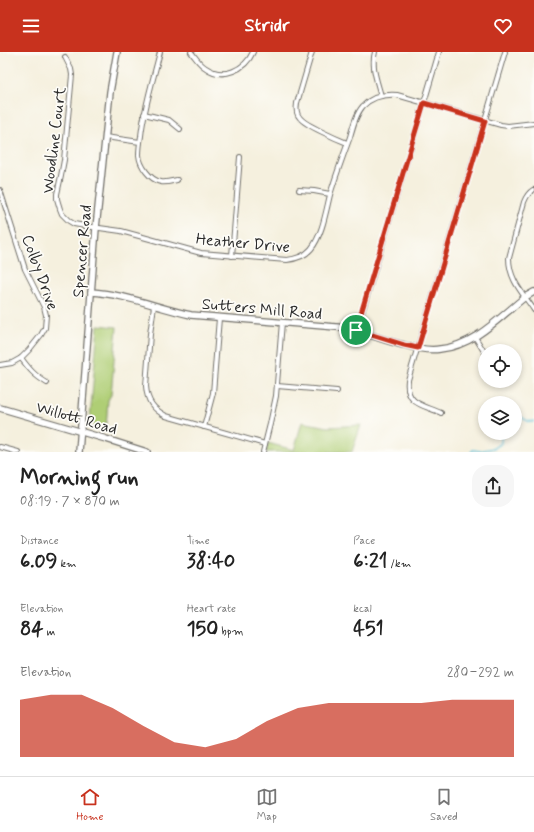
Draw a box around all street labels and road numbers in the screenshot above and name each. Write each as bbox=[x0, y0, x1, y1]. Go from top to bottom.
street label: Woodline Court bbox=[38, 85, 72, 195]
street label: Spencer Road bbox=[68, 204, 97, 298]
street label: Heather Drive bbox=[195, 229, 291, 258]
street label: Colby Drive bbox=[16, 232, 63, 313]
street label: Sutters Mill Road bbox=[201, 294, 323, 325]
street label: Willott Road bbox=[34, 397, 120, 440]

